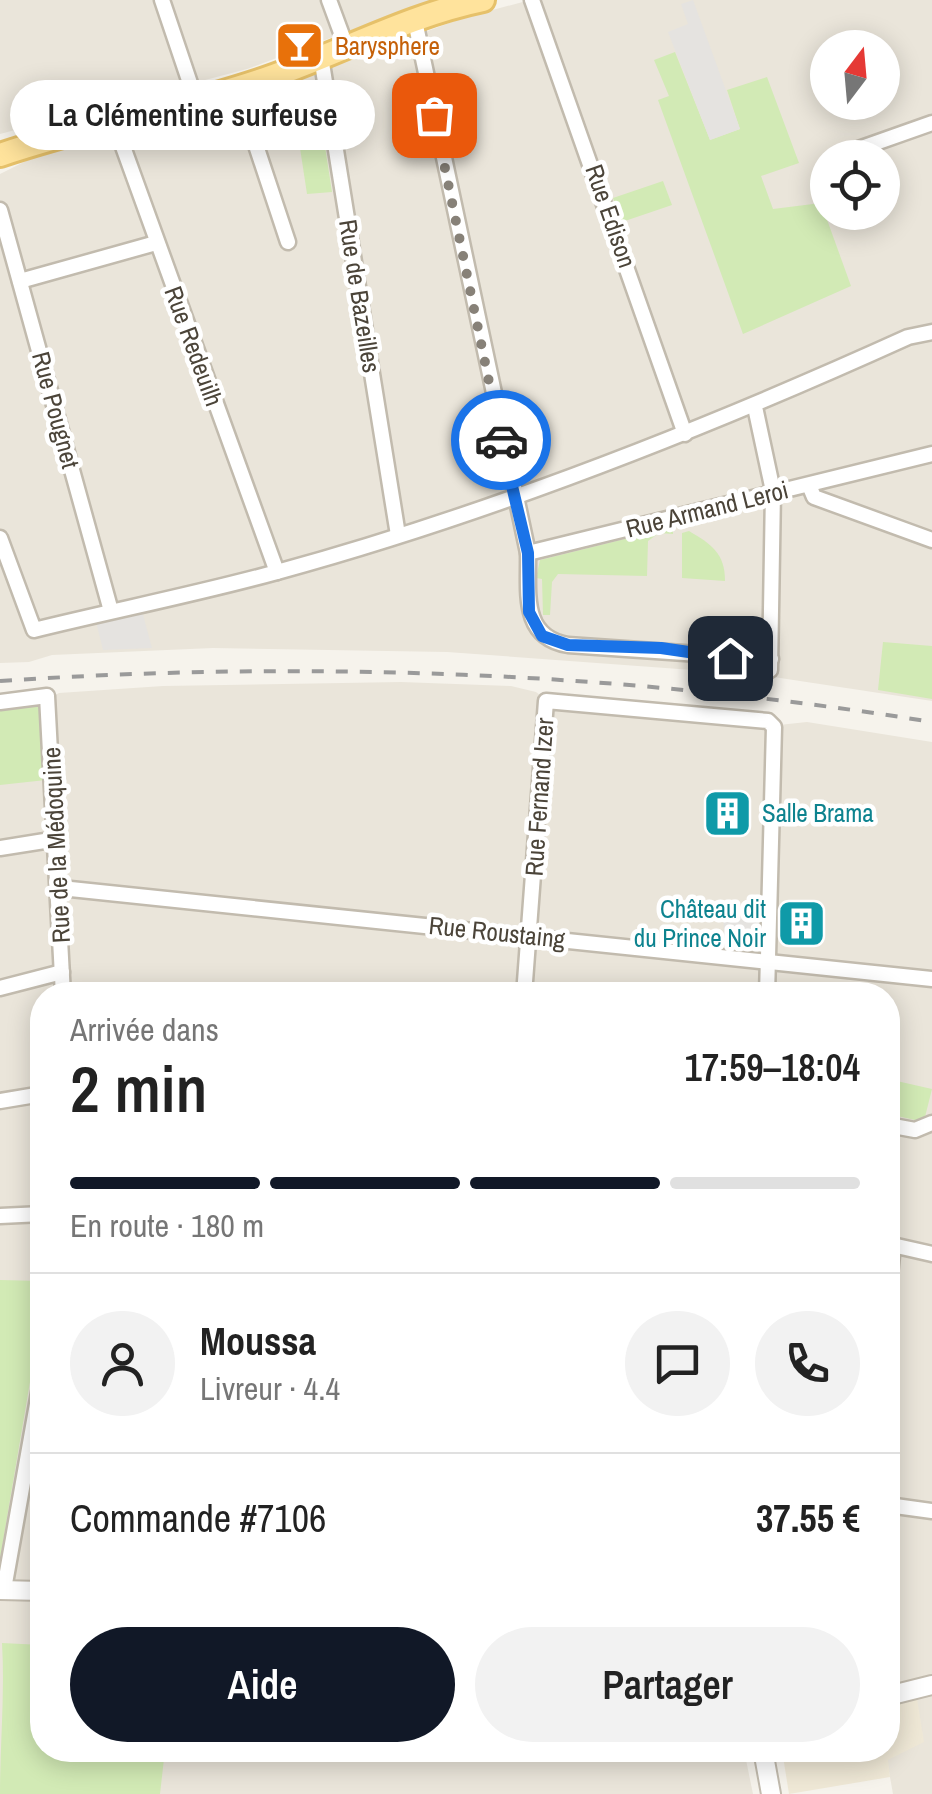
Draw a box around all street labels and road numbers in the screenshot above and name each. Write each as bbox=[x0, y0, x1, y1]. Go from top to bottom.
street label: Rue Edison bbox=[577, 160, 645, 272]
street label: Rue de Bazeilles bbox=[331, 217, 389, 375]
street label: Rue Redeuilh bbox=[157, 281, 231, 411]
street label: Rue Pougnet bbox=[24, 348, 88, 472]
street label: Rue Armand Leroi bbox=[622, 472, 792, 546]
street label: Rue Fernand Izer bbox=[517, 717, 561, 877]
street label: Rue de la Médoquine bbox=[34, 746, 78, 944]
street label: Rue Roustaing bbox=[427, 908, 567, 956]

